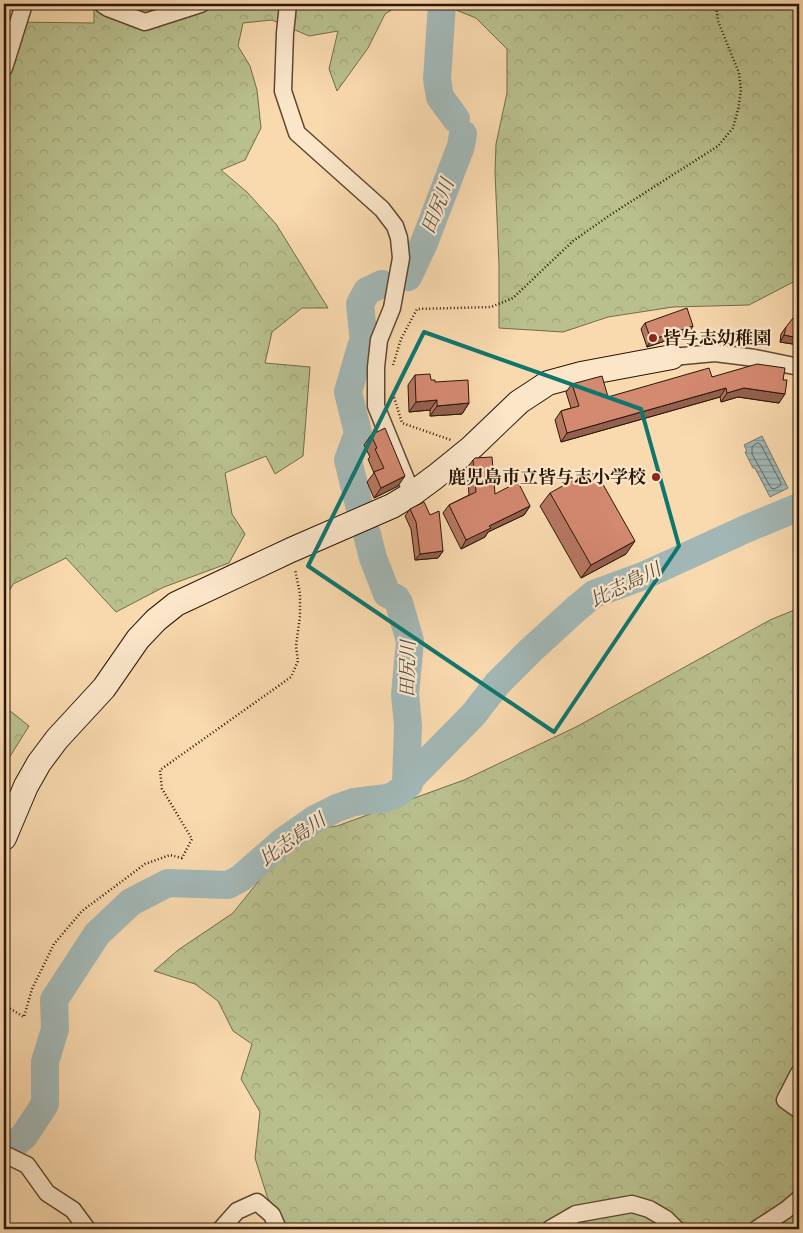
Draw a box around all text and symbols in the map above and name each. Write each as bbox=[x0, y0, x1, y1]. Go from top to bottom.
water label: 田尻川 bbox=[415, 173, 460, 237]
place label: 皆与志幼稚園 bbox=[663, 326, 771, 349]
marker: 皆与志幼稚園 bbox=[647, 332, 659, 344]
place label: 鹿児島市立皆与志小学校 bbox=[448, 465, 646, 488]
marker: 鹿児島市立皆与志小学校 bbox=[650, 471, 662, 483]
water label: 比志島川 bbox=[586, 556, 667, 612]
water label: 田尻川 bbox=[395, 638, 421, 698]
water label: 比志島川 bbox=[254, 806, 332, 871]

